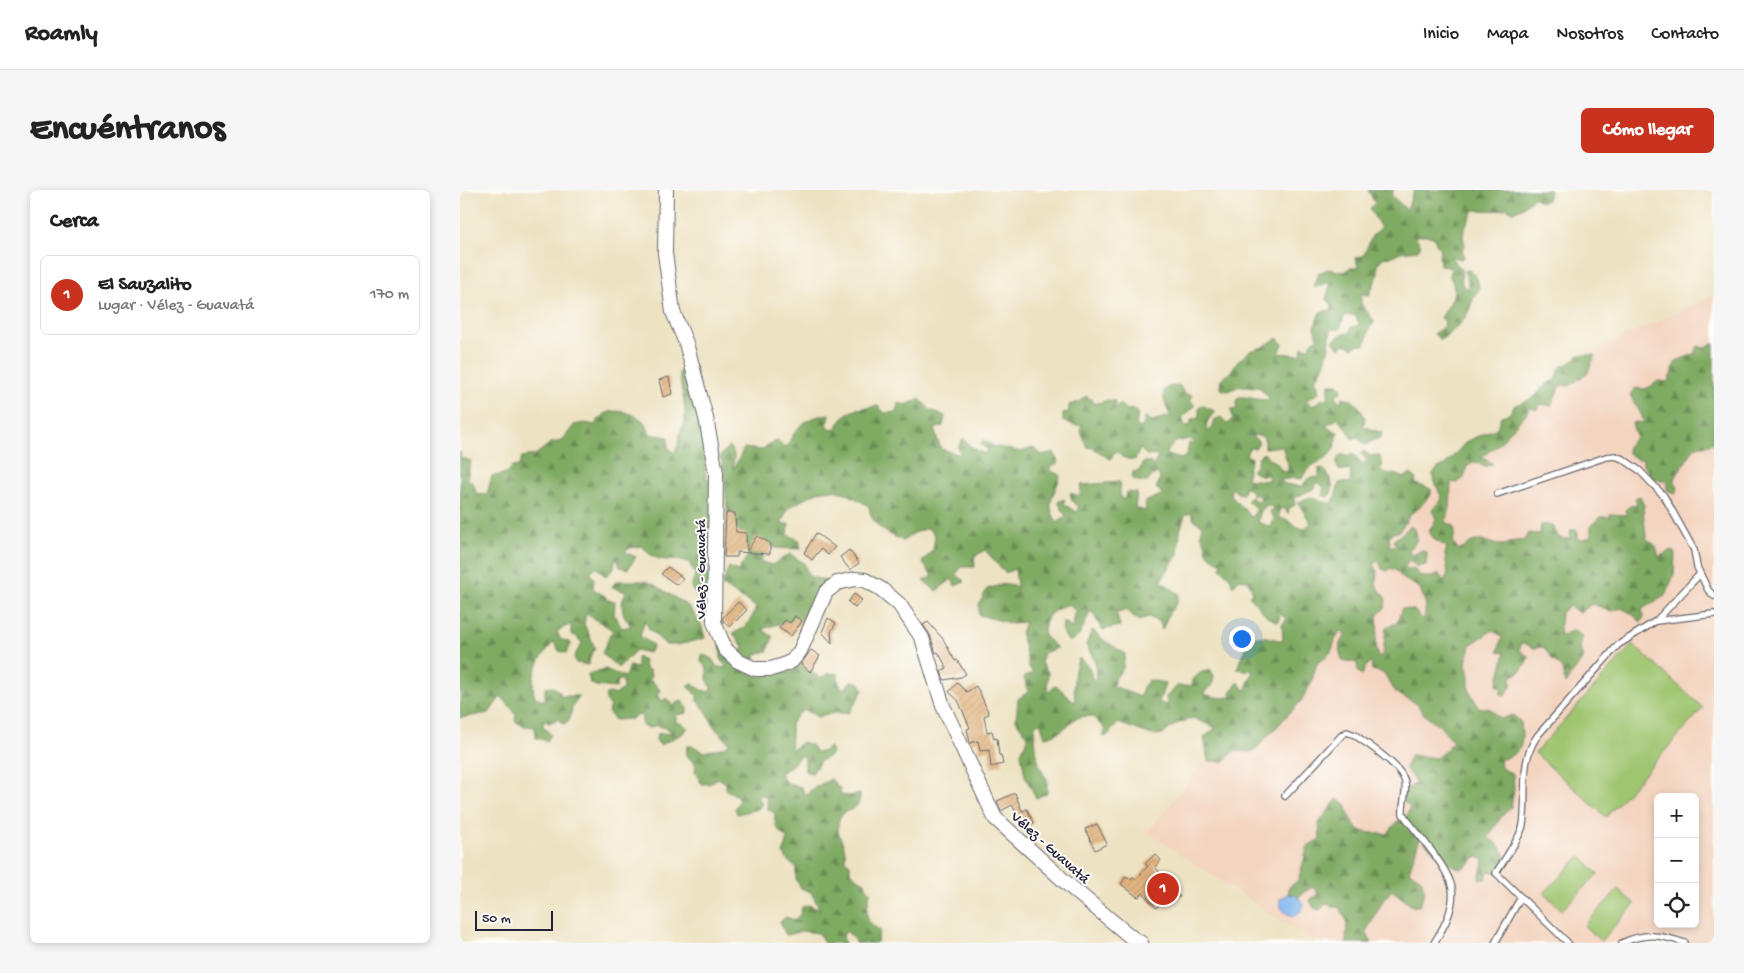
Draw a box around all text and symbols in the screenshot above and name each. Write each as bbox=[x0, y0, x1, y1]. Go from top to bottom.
text: Roamly bbox=[25, 20, 98, 49]
text: Inicio bbox=[1423, 24, 1459, 45]
text: Mapa bbox=[1487, 24, 1528, 45]
text: Nosotros bbox=[1556, 24, 1623, 45]
text: Contacto bbox=[1651, 24, 1719, 45]
button: Cómo llegar bbox=[1581, 108, 1714, 153]
text: Encuéntranos bbox=[30, 110, 225, 151]
text: Cerca bbox=[50, 210, 98, 235]
text: El Sauzalito bbox=[98, 274, 192, 297]
text: 1 bbox=[64, 286, 70, 305]
text: 170 m bbox=[370, 286, 409, 305]
text: Lugar · Vélez - Guavatá bbox=[98, 297, 254, 316]
street label: Vélez - Guavatá bbox=[693, 518, 711, 620]
your location bbox=[1229, 626, 1255, 652]
map controls bbox=[1654, 793, 1699, 928]
button: + bbox=[1654, 793, 1699, 838]
street label: Vélez - Guavatá bbox=[1006, 808, 1093, 889]
button: − bbox=[1654, 838, 1699, 883]
pin: 1 bbox=[1147, 870, 1179, 908]
button: locate bbox=[1654, 883, 1699, 928]
scale bar bbox=[475, 908, 552, 931]
text: 50 m bbox=[482, 911, 511, 928]

